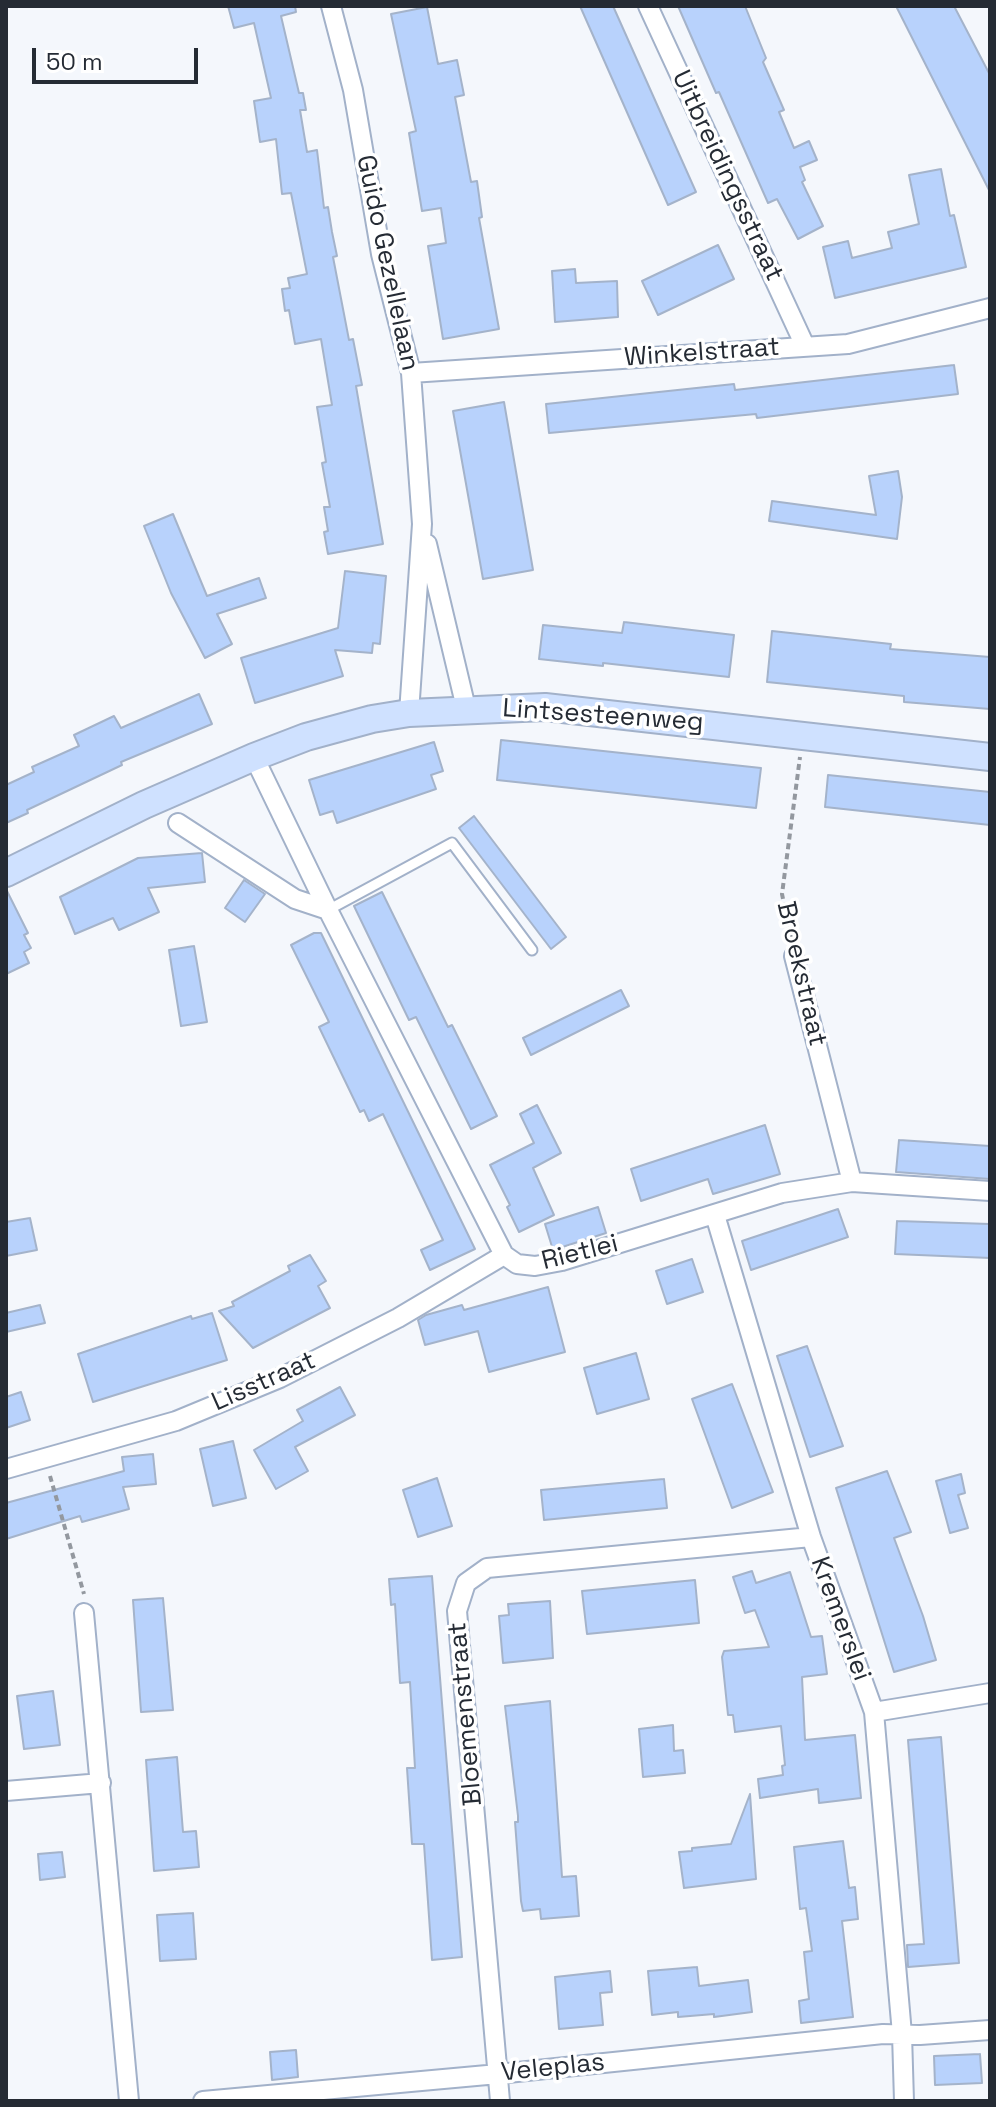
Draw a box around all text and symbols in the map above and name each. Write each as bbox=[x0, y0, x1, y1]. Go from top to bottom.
scale bar bbox=[36, 32, 202, 82]
text: 50 m bbox=[46, 46, 103, 77]
street label: Uitbreidingsstraat bbox=[665, 66, 789, 286]
street label: Guido Gezellelaan bbox=[349, 152, 425, 374]
street label: Winkelstraat bbox=[623, 332, 781, 374]
street label: Lintsesteenweg bbox=[501, 693, 705, 739]
street label: Broekstraat bbox=[769, 899, 833, 1049]
street label: Rietlei bbox=[539, 1228, 621, 1278]
street label: Lisstraat bbox=[207, 1345, 321, 1419]
street label: Kremerslei bbox=[803, 1553, 877, 1685]
street label: Bloemenstraat bbox=[442, 1621, 490, 1807]
street label: Veleplas bbox=[500, 2047, 606, 2089]

